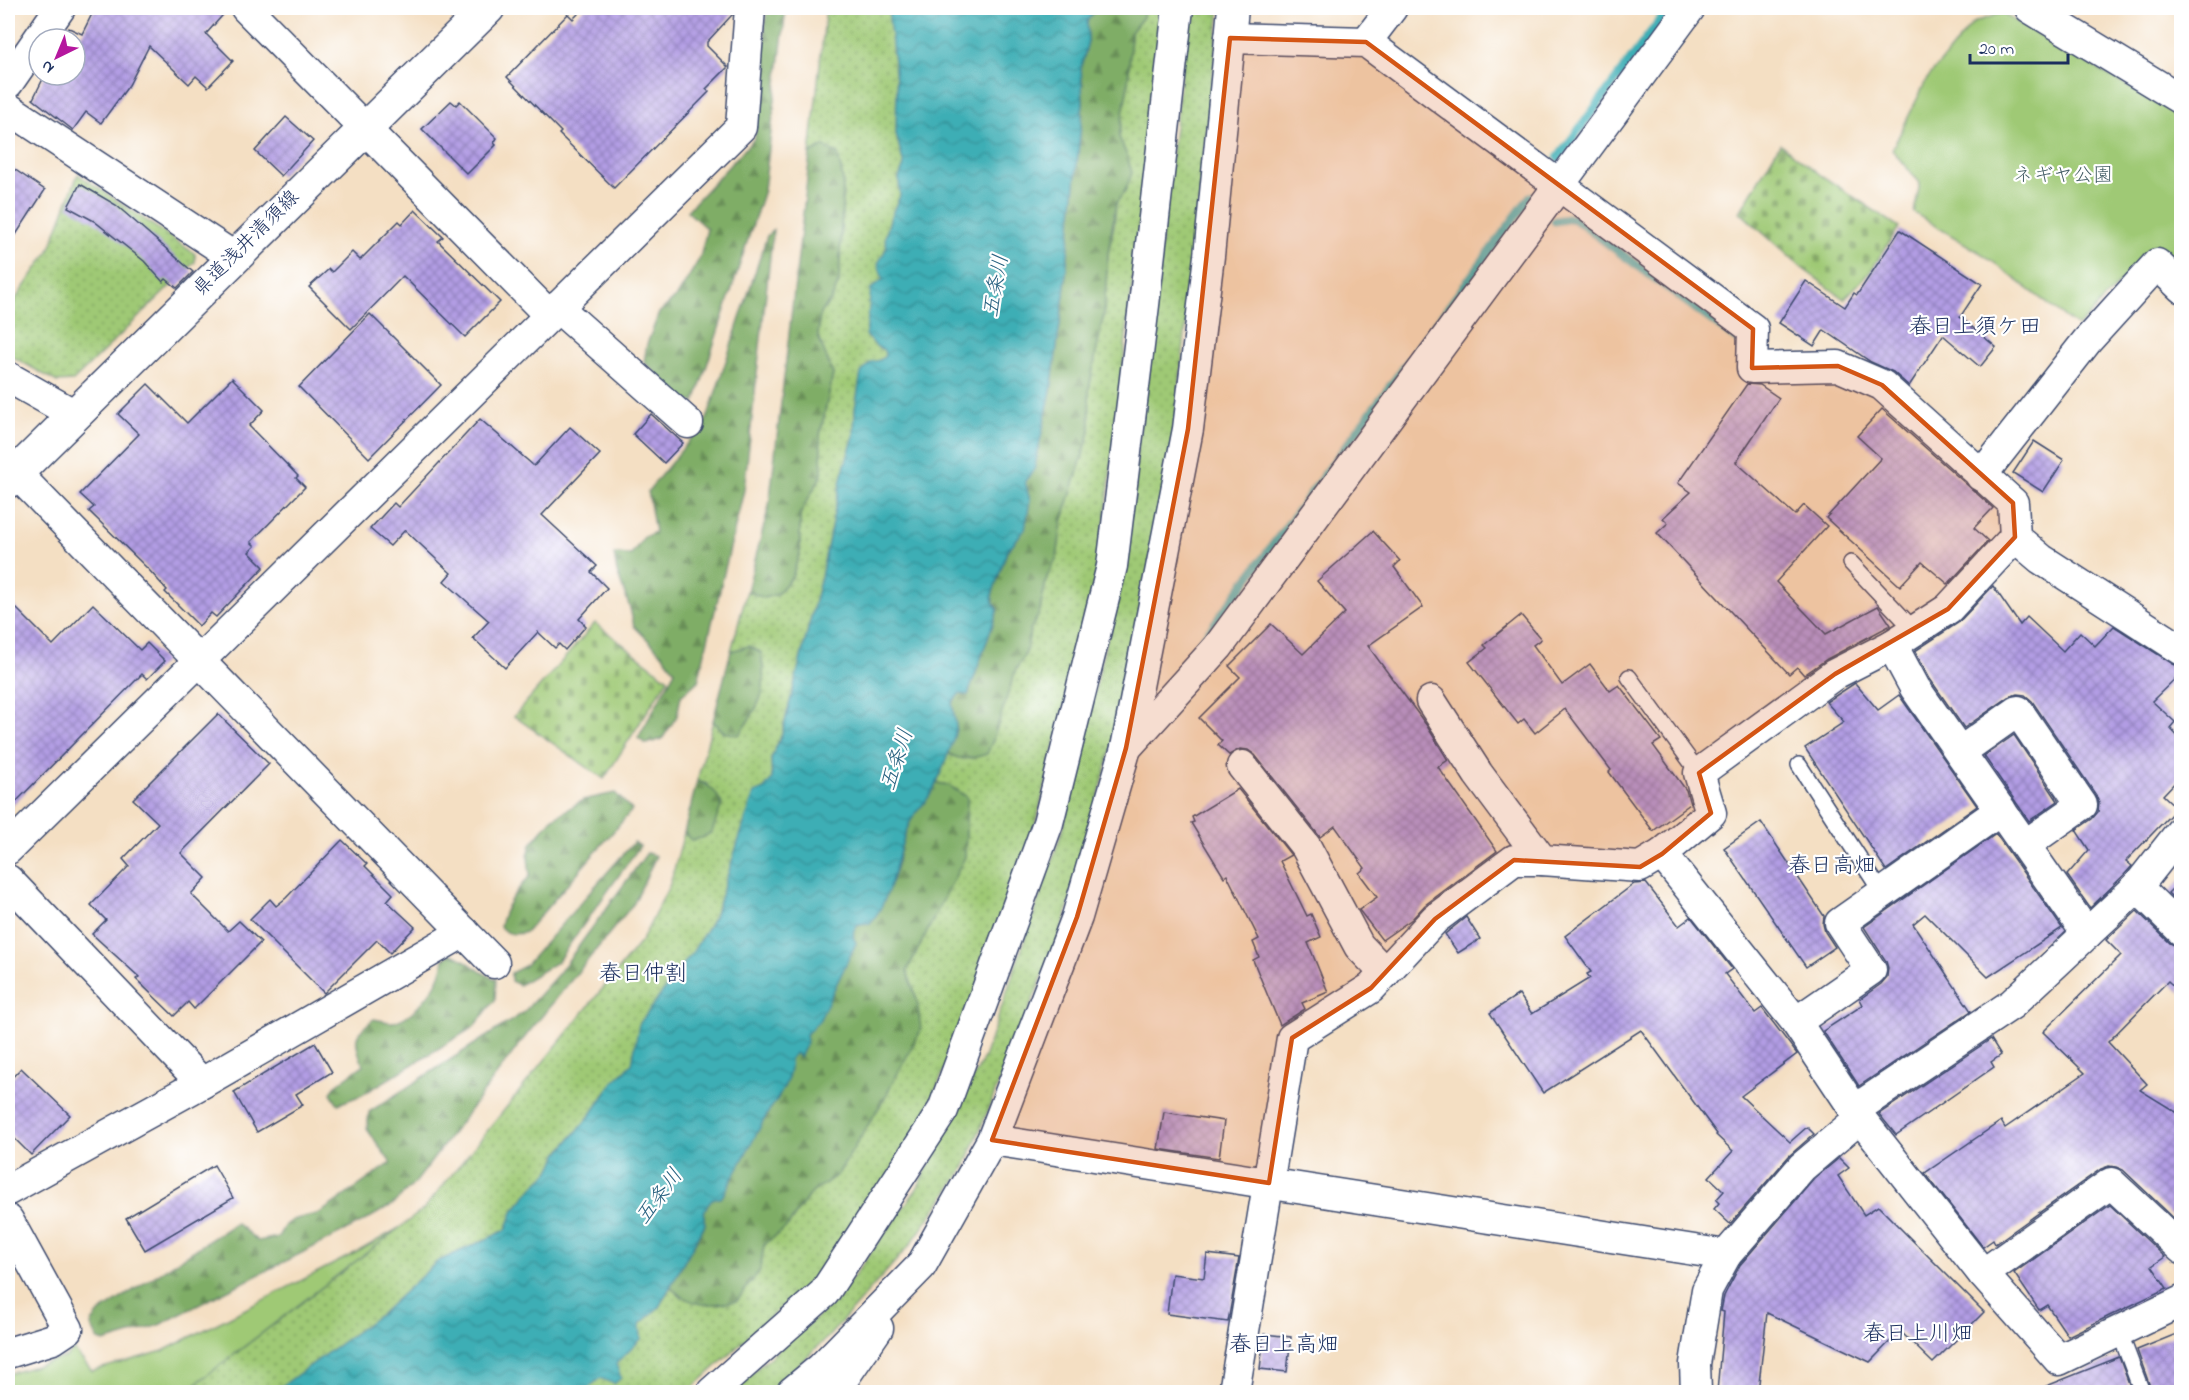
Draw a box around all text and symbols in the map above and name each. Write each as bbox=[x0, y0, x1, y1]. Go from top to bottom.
north arrow bbox=[27, 27, 87, 87]
scale bar bbox=[1970, 27, 2068, 65]
text: 20 m bbox=[1979, 37, 2014, 63]
text: N bbox=[36, 54, 60, 79]
park label: ネギヤ公園 bbox=[2013, 162, 2113, 191]
street label: 県道浅井清須線 bbox=[187, 184, 307, 304]
water label: 五条川 bbox=[977, 252, 1017, 320]
district label: 春日上須ケ田 bbox=[1909, 312, 2041, 344]
water label: 五条川 bbox=[874, 725, 922, 795]
district label: 春日高畑 bbox=[1788, 851, 1876, 883]
district label: 春日仲割 bbox=[599, 959, 687, 991]
water label: 五条川 bbox=[629, 1163, 691, 1231]
district label: 春日上川畑 bbox=[1863, 1319, 1973, 1351]
district label: 春日上高畑 bbox=[1229, 1330, 1339, 1362]

